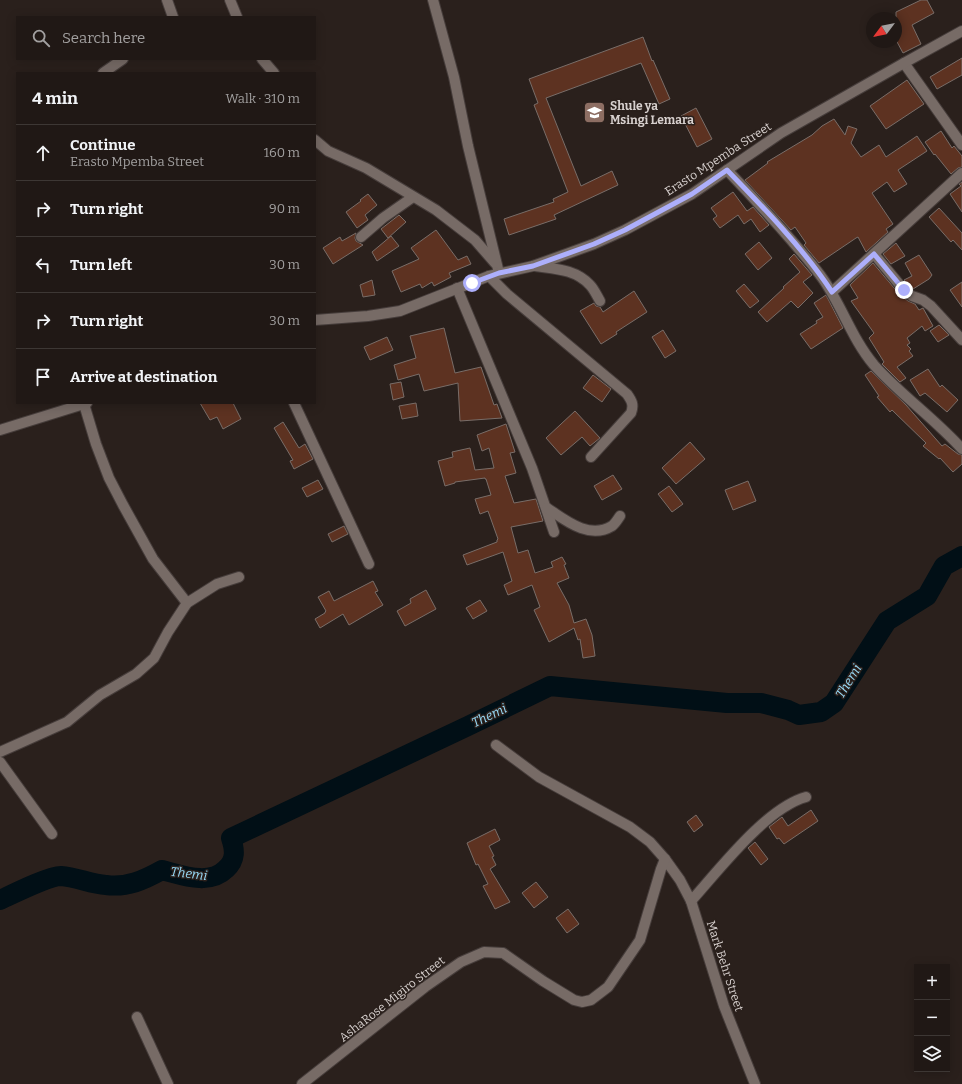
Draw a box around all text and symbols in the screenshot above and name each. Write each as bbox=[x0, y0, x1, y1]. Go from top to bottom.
north arrow bbox=[866, 12, 902, 48]
search box bbox=[16, 16, 316, 60]
icon: search bbox=[30, 27, 52, 49]
text: Search here bbox=[62, 29, 145, 47]
text: 4 min bbox=[32, 88, 78, 109]
text: Walk · 310 m bbox=[226, 91, 300, 106]
place label: Shule ya Msingi Lemara bbox=[610, 99, 694, 127]
school or university icon: Shule ya Msingi Lemara bbox=[581, 100, 607, 126]
street label: Erasto Mpemba Street bbox=[662, 119, 774, 199]
text: Continue bbox=[70, 136, 136, 154]
icon: ahead bbox=[32, 142, 54, 164]
text: 160 m bbox=[264, 145, 300, 160]
text: Erasto Mpemba Street bbox=[70, 154, 204, 169]
icon: right bbox=[32, 198, 54, 220]
text: Turn right bbox=[70, 200, 143, 218]
text: 90 m bbox=[269, 201, 300, 216]
icon: left bbox=[32, 254, 54, 276]
text: Turn left bbox=[70, 256, 132, 274]
text: 30 m bbox=[269, 257, 300, 272]
route start bbox=[463, 274, 481, 292]
route end bbox=[895, 281, 913, 299]
icon: right bbox=[32, 310, 54, 332]
text: Turn right bbox=[70, 312, 143, 330]
text: 30 m bbox=[269, 313, 300, 328]
icon: arrive bbox=[32, 366, 54, 388]
text: Arrive at destination bbox=[70, 368, 217, 386]
water label: Themi bbox=[832, 661, 865, 701]
water label: Themi bbox=[469, 700, 509, 730]
water label: Themi bbox=[170, 864, 209, 883]
street label: Mark Behr Street bbox=[704, 919, 746, 1014]
street label: AshaRose Migiro Street bbox=[337, 953, 448, 1045]
map controls bbox=[914, 964, 950, 1072]
button: + bbox=[914, 964, 950, 1000]
button: − bbox=[914, 1000, 950, 1036]
button: layers bbox=[914, 1036, 950, 1072]

